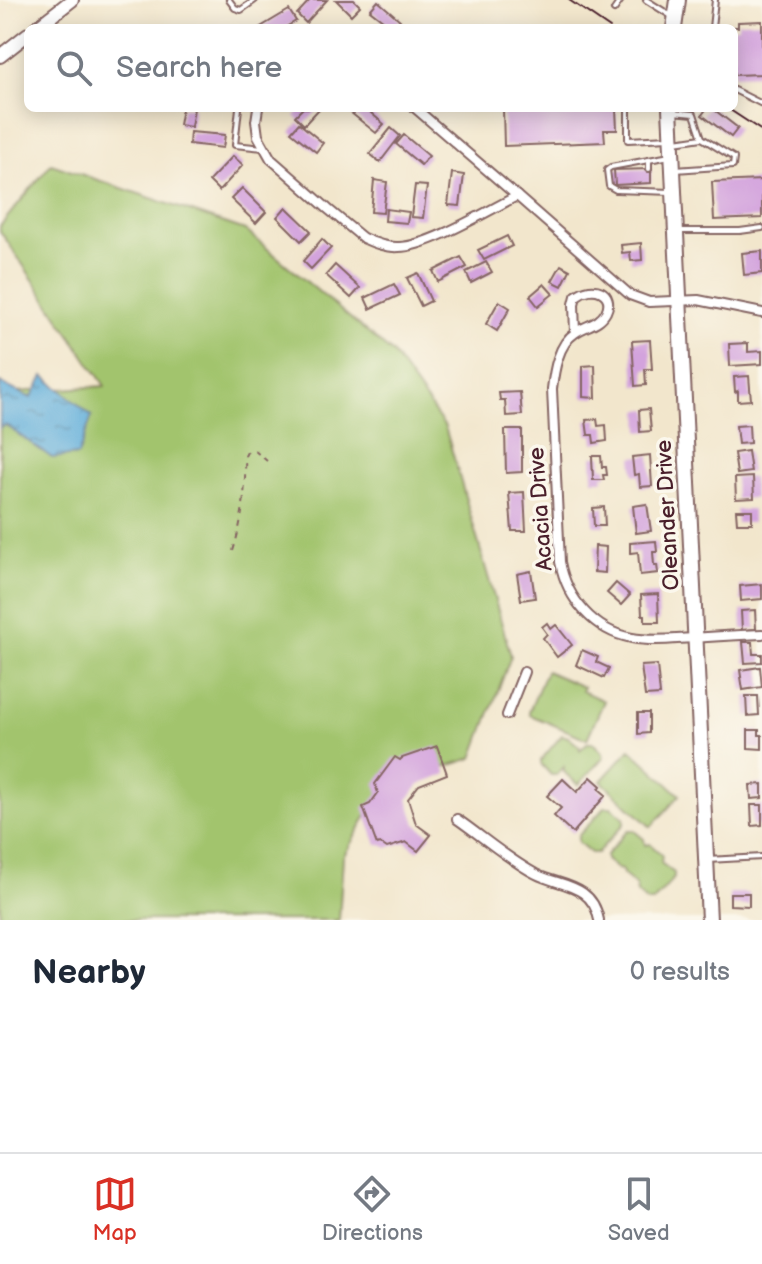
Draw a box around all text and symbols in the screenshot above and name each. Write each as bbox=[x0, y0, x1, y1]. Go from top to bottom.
search box bbox=[24, 24, 738, 112]
icon: search bbox=[52, 46, 96, 90]
text: Search here bbox=[116, 50, 282, 86]
street label: Oleander Drive bbox=[651, 439, 685, 591]
street label: Acacia Drive bbox=[523, 446, 559, 572]
text: Nearby bbox=[32, 952, 146, 993]
text: 0 results bbox=[630, 957, 730, 988]
tab: Map bbox=[92, 1172, 137, 1247]
tab: Directions bbox=[322, 1172, 423, 1247]
tab: Saved bbox=[608, 1172, 670, 1247]

